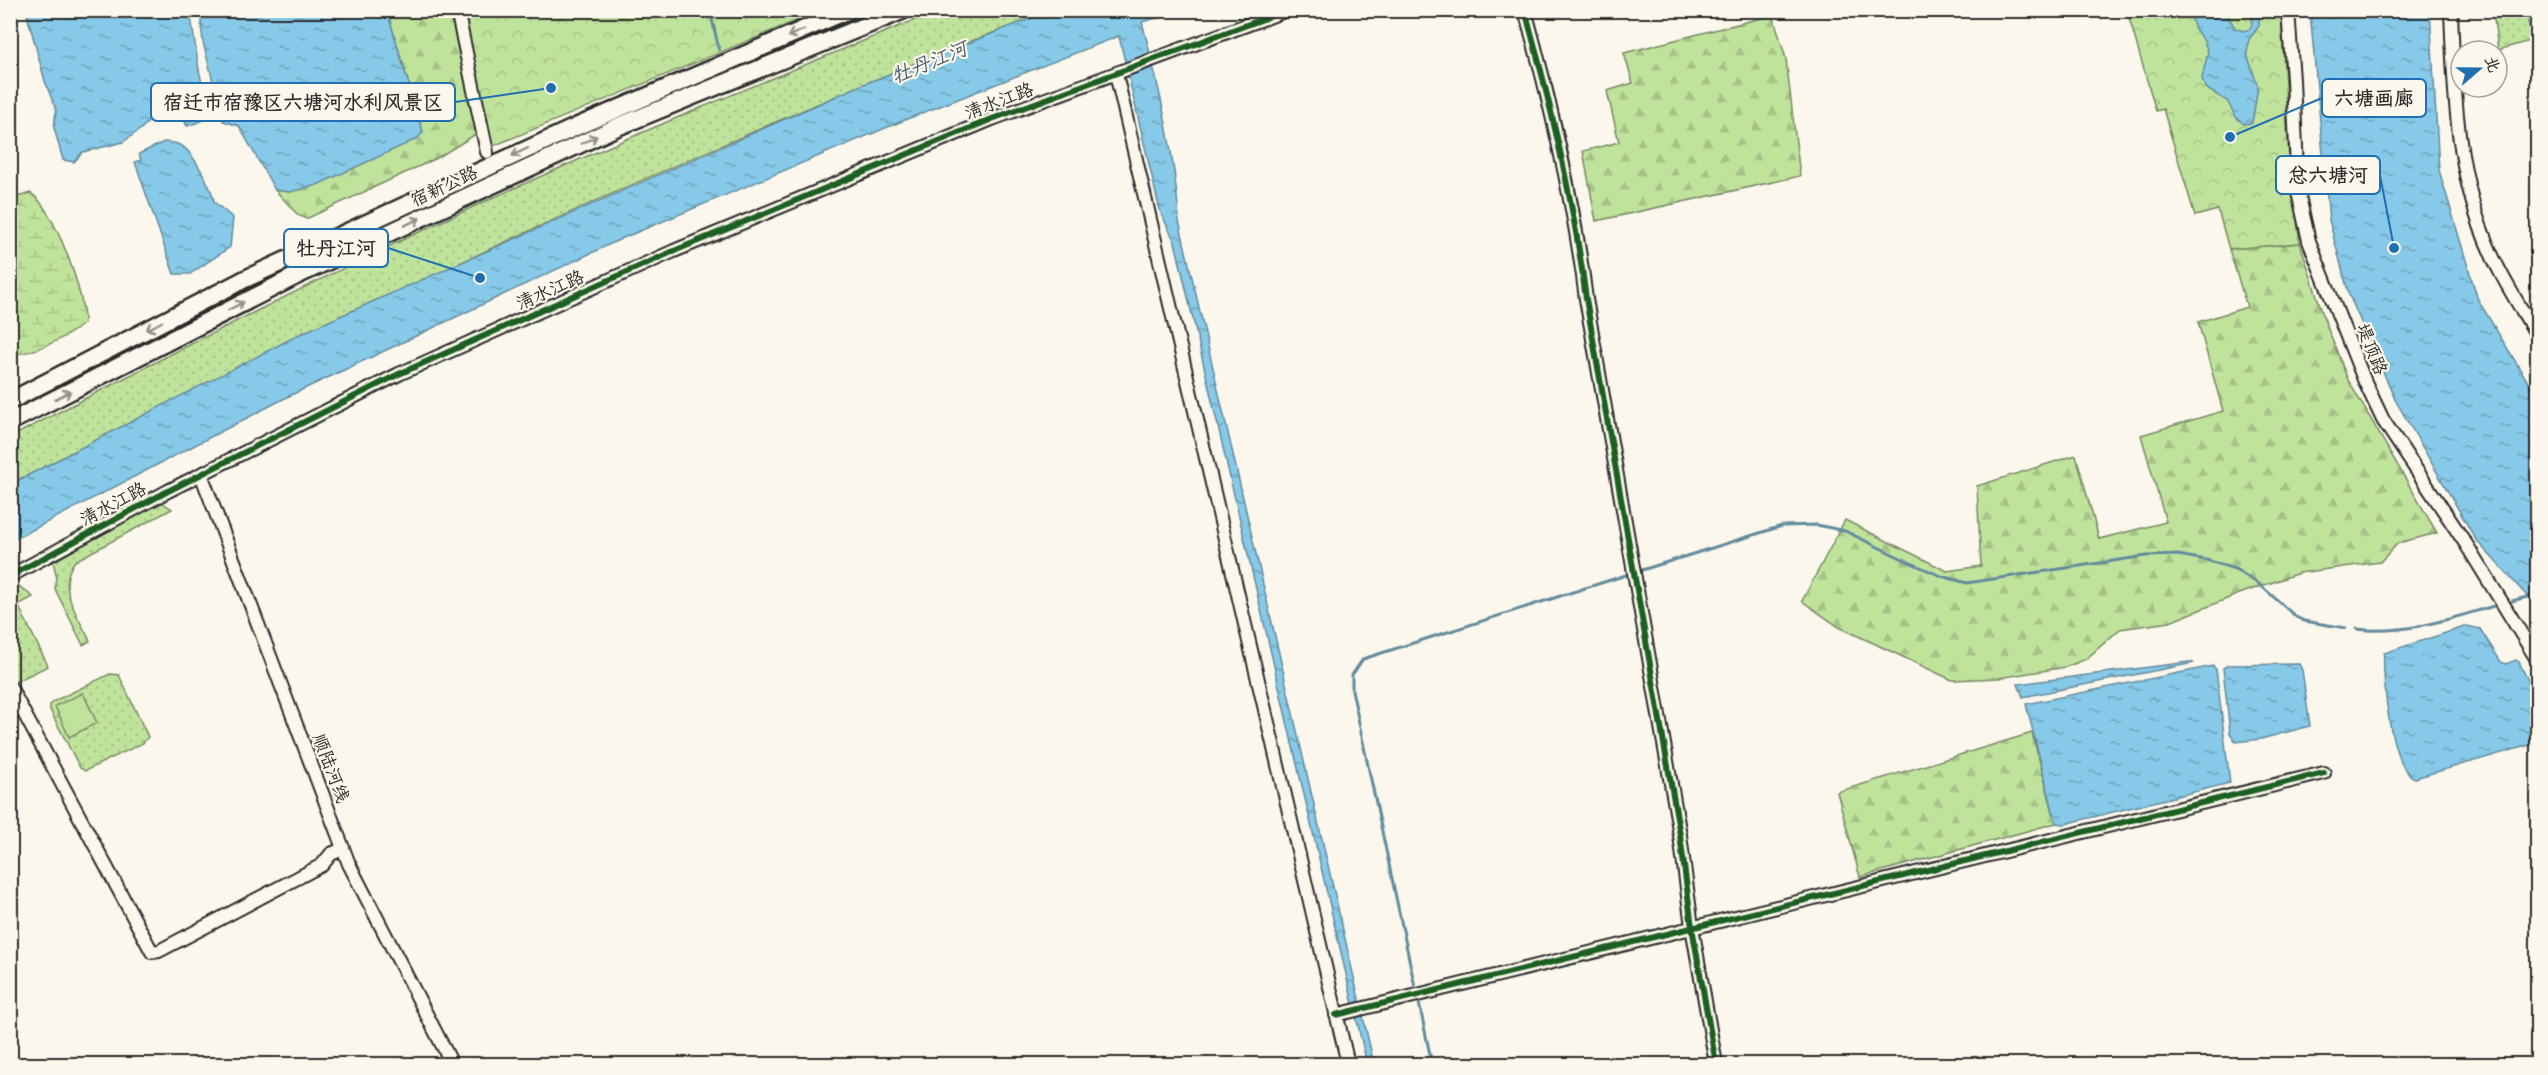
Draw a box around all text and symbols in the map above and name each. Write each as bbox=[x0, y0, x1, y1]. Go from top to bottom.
one-way arrow bbox=[787, 28, 805, 39]
water label: 牡丹江河 bbox=[888, 36, 973, 88]
north arrow bbox=[2449, 39, 2509, 99]
text: 北 bbox=[2481, 54, 2503, 75]
street label: 清水江路 bbox=[962, 79, 1037, 124]
callout: 六塘画廊 bbox=[2322, 79, 2426, 117]
callout: 宿迁市宿豫区六塘河水利风景区 bbox=[151, 83, 455, 121]
text: 六塘画廊 bbox=[2334, 87, 2414, 110]
text: 宿迁市宿豫区六塘河水利风景区 bbox=[163, 91, 443, 114]
one-way arrow bbox=[580, 134, 598, 146]
one-way arrow bbox=[512, 147, 530, 159]
callout: 总六塘河 bbox=[2276, 156, 2380, 194]
street label: 宿新公路 bbox=[407, 162, 481, 211]
text: 总六塘河 bbox=[2288, 164, 2368, 187]
one-way arrow bbox=[403, 216, 421, 228]
callout: 牡丹江河 bbox=[284, 229, 388, 267]
text: 牡丹江河 bbox=[296, 237, 376, 260]
street label: 清水江路 bbox=[513, 266, 587, 315]
one-way arrow bbox=[227, 300, 245, 312]
street label: 堤顶路 bbox=[2352, 320, 2391, 378]
one-way arrow bbox=[146, 321, 164, 332]
one-way arrow bbox=[53, 389, 71, 400]
street label: 清水江路 bbox=[77, 478, 150, 531]
street label: 顺陆河线 bbox=[308, 731, 353, 806]

